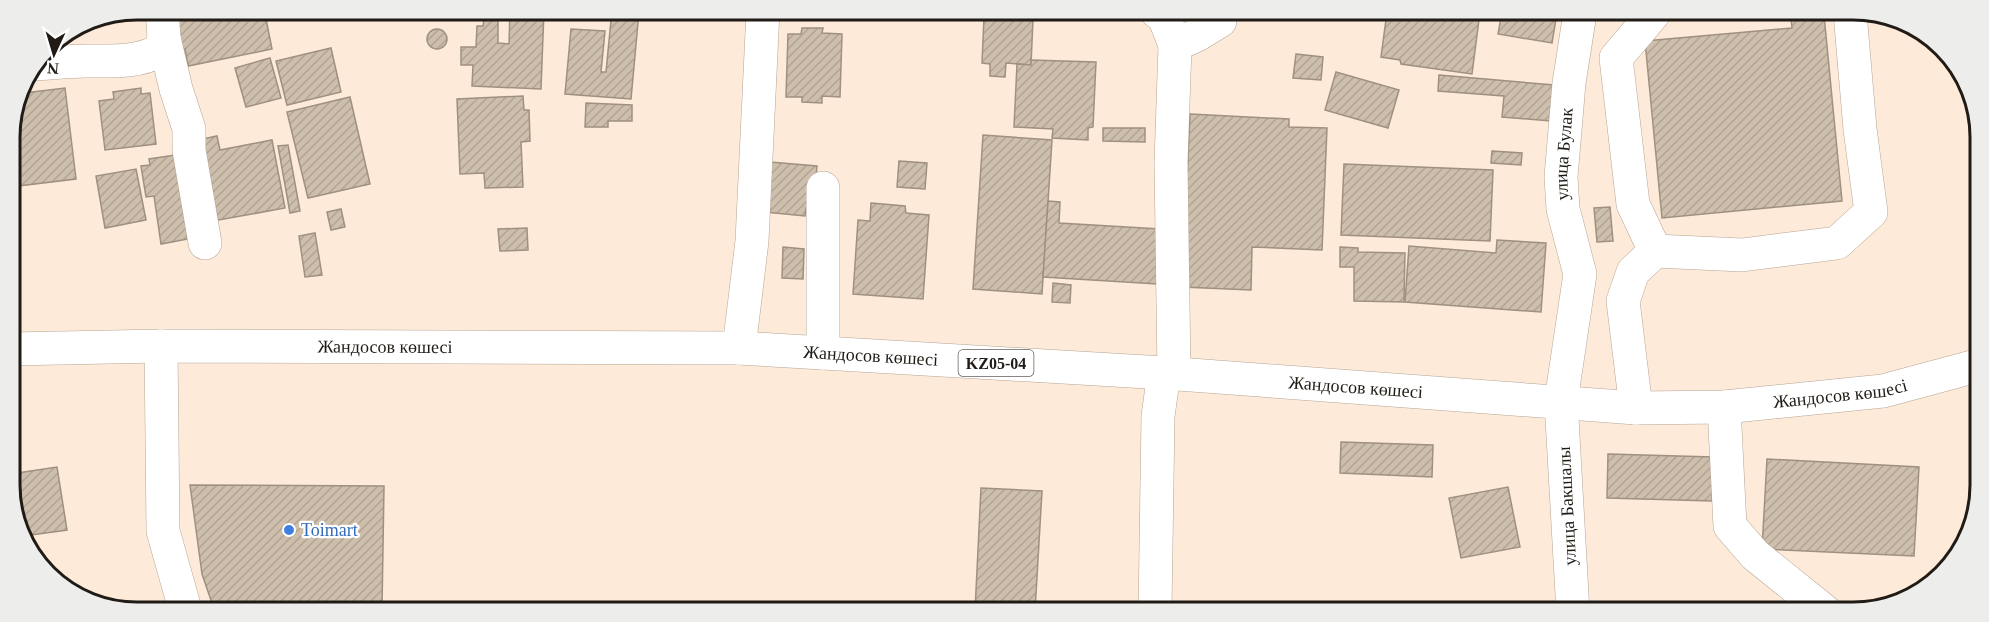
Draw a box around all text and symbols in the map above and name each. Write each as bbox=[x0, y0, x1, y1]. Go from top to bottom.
north arrow bbox=[24, 24, 84, 84]
text: N bbox=[46, 60, 59, 77]
street label: улица Булак bbox=[1551, 107, 1577, 201]
street label: Жандосов көшесі bbox=[317, 337, 453, 357]
street label: Жандосов көшесі bbox=[803, 342, 939, 370]
road number: KZ05-04 bbox=[958, 350, 1034, 376]
street label: Жандосов көшесі bbox=[1288, 372, 1424, 402]
street label: Жандосов көшесі bbox=[1772, 375, 1909, 412]
street label: улица Бакшалы bbox=[1554, 446, 1580, 566]
place label: Toimart bbox=[301, 520, 358, 540]
marker: Toimart bbox=[282, 523, 296, 537]

